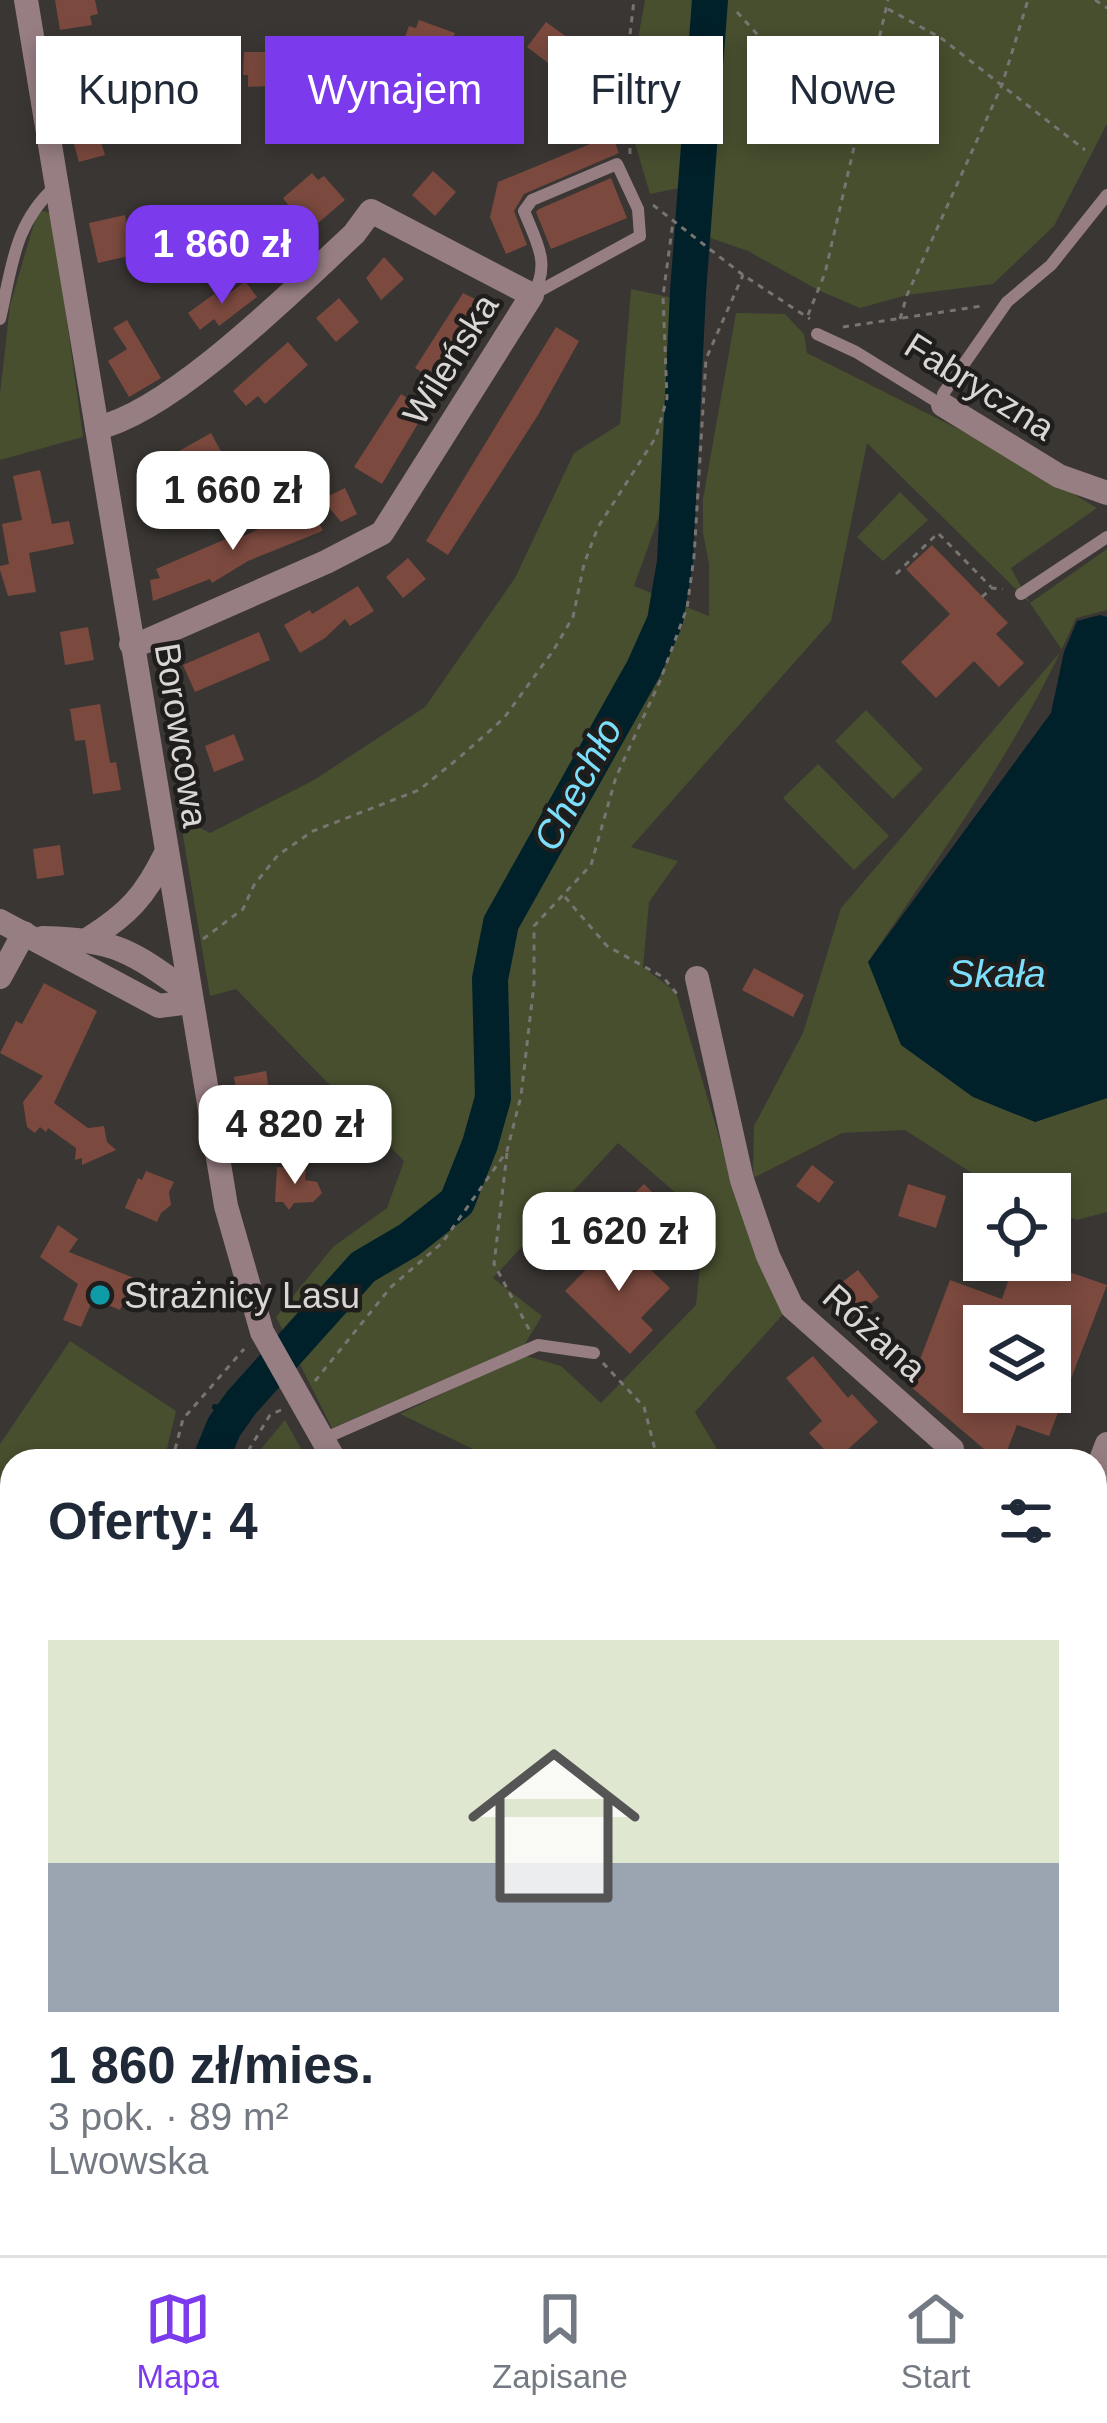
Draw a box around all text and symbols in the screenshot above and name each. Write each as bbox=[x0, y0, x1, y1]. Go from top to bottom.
chip: Kupno bbox=[36, 36, 241, 144]
chip: Wynajem bbox=[265, 36, 524, 144]
chip: Filtry bbox=[548, 36, 723, 144]
chip: Nowe bbox=[747, 36, 939, 144]
pin: 1 860 zł bbox=[98, 205, 346, 307]
text: 1 860 zł bbox=[153, 222, 291, 265]
street label: Wileńska bbox=[394, 286, 507, 432]
street label: Fabryczna bbox=[898, 325, 1063, 449]
pin: 1 660 zł bbox=[109, 451, 357, 553]
text: 1 660 zł bbox=[164, 468, 302, 511]
street label: Borowcowa bbox=[147, 640, 216, 831]
water label: Chechło bbox=[525, 711, 630, 858]
water label: Skała bbox=[948, 952, 1046, 995]
pin: 4 820 zł bbox=[171, 1085, 419, 1187]
text: 4 820 zł bbox=[226, 1102, 364, 1145]
map controls bbox=[963, 1173, 1071, 1413]
button: locate bbox=[963, 1173, 1071, 1281]
pin: 1 620 zł bbox=[495, 1192, 743, 1294]
text: 1 620 zł bbox=[550, 1209, 688, 1252]
place label: Strażnicy Lasu bbox=[124, 1275, 360, 1316]
street label: Różana bbox=[815, 1276, 935, 1390]
marker: Strażnicy Lasu bbox=[87, 1282, 113, 1308]
button: layers bbox=[963, 1305, 1071, 1413]
icon: filters bbox=[993, 1488, 1059, 1554]
text: Oferty: 4 bbox=[48, 1493, 258, 1550]
icon: home bbox=[446, 1718, 662, 1934]
text: 1 860 zł/mies. bbox=[48, 2037, 374, 2094]
text: 3 pok. · 89 m² bbox=[48, 2095, 289, 2138]
text: Lwowska bbox=[48, 2139, 208, 2182]
tab: Mapa bbox=[136, 2286, 219, 2396]
tab: Zapisane bbox=[492, 2286, 628, 2396]
tab: Start bbox=[901, 2286, 970, 2396]

